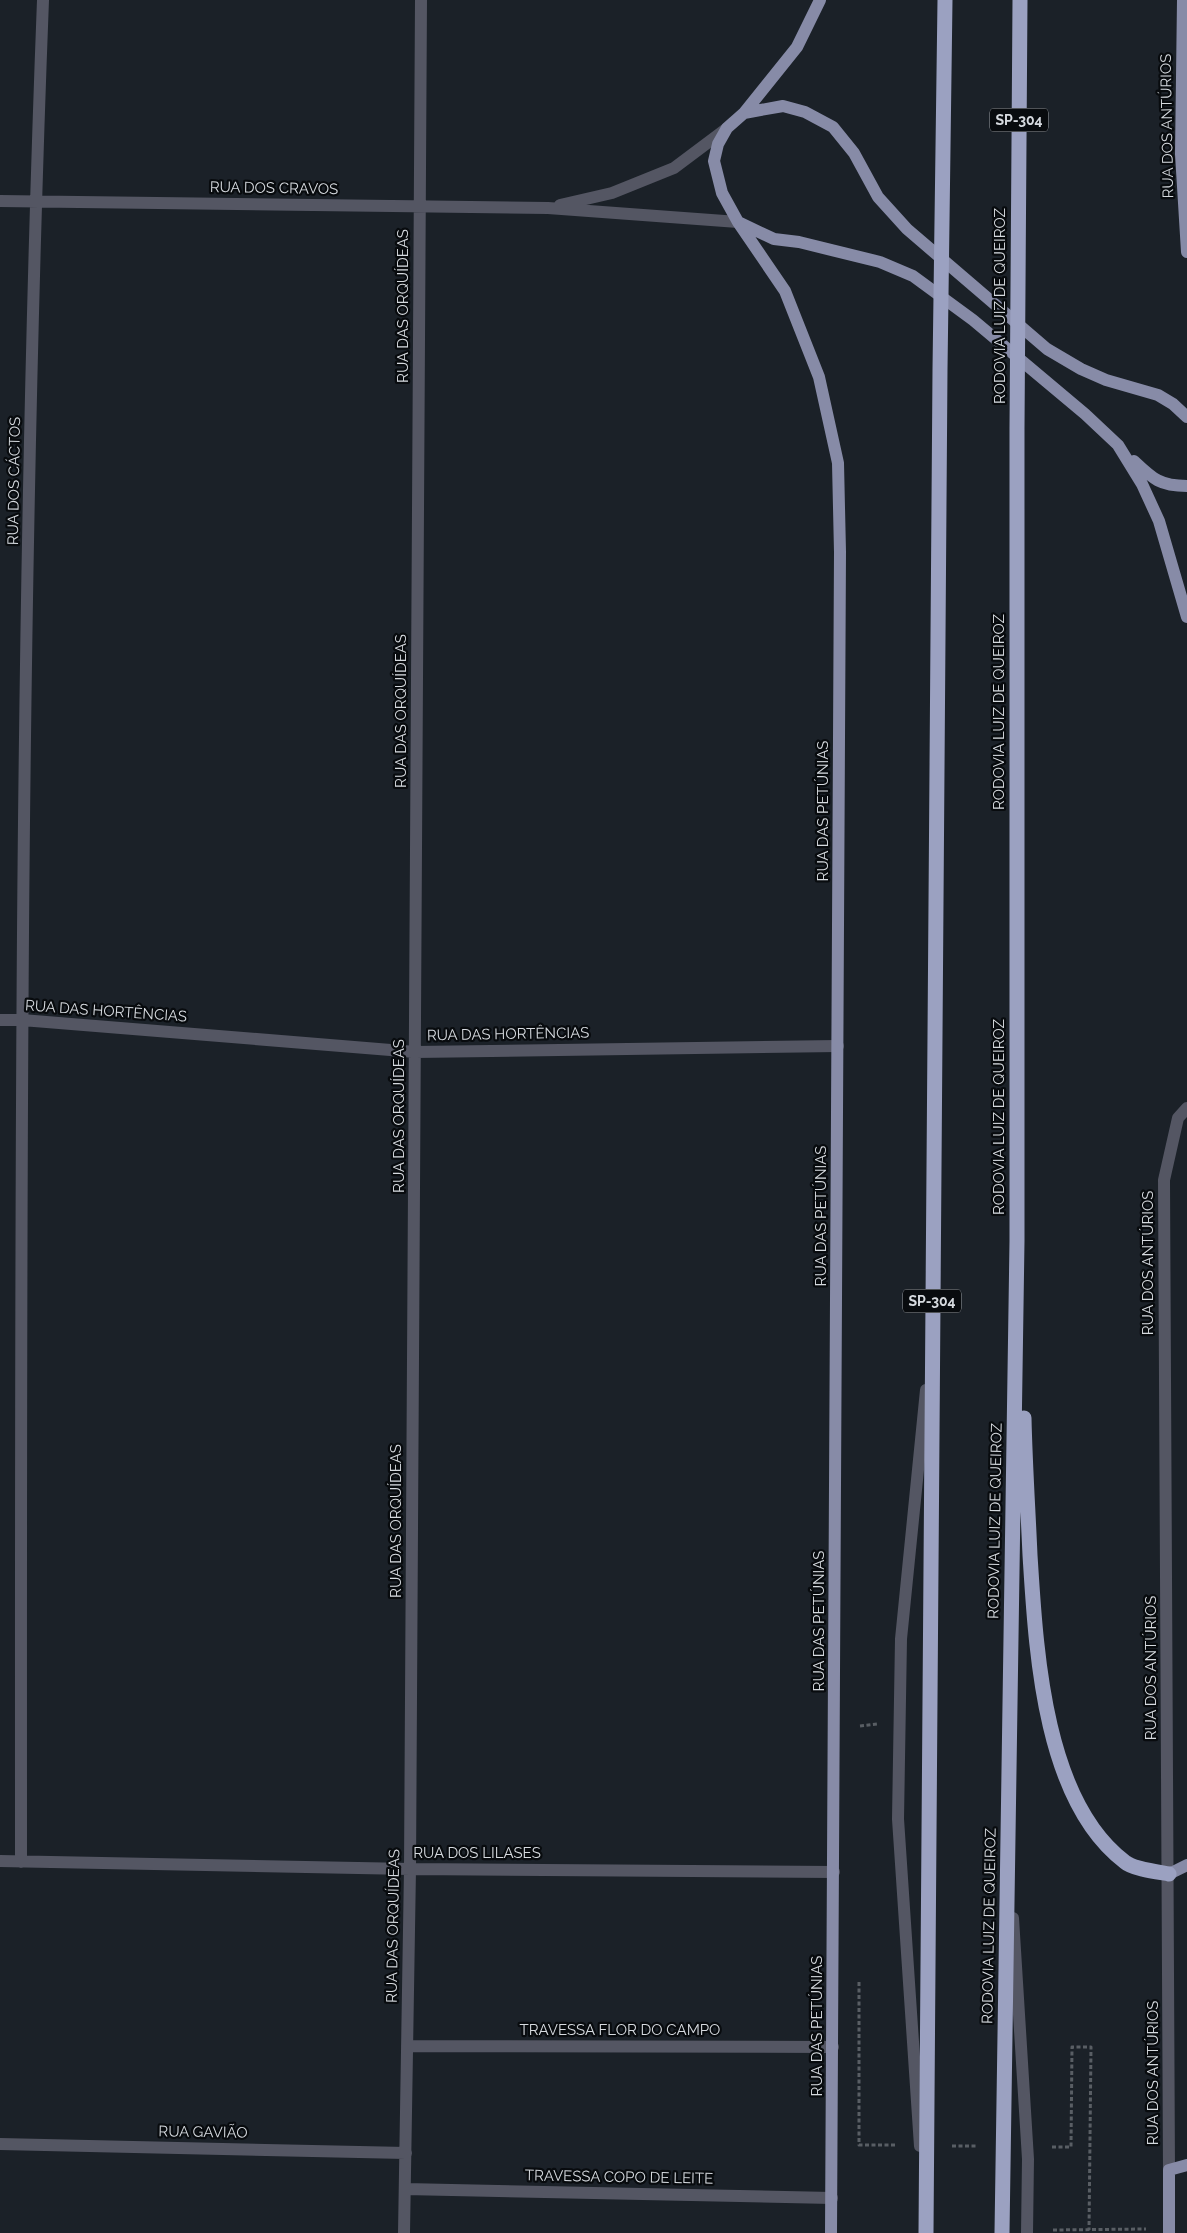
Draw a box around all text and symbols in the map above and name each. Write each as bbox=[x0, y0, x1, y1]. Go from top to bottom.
street label: RUA DOS ANTÚRIOS bbox=[1157, 53, 1177, 199]
road number: SP-304 bbox=[990, 108, 1048, 132]
street label: RUA DOS CRAVOS bbox=[210, 178, 338, 198]
street label: RODOVIA LUIZ DE QUEIROZ bbox=[991, 208, 1009, 404]
street label: RUA DAS ORQUÍDEAS bbox=[394, 229, 412, 383]
street label: RUA DOS CÁCTOS bbox=[4, 417, 24, 545]
street label: RODOVIA LUIZ DE QUEIROZ bbox=[990, 614, 1008, 810]
street label: RUA DAS ORQUÍDEAS bbox=[392, 634, 410, 788]
street label: RUA DAS PETÚNIAS bbox=[814, 741, 832, 881]
street label: RUA DAS HORTÊNCIAS bbox=[24, 996, 188, 1026]
street label: RODOVIA LUIZ DE QUEIROZ bbox=[990, 1019, 1008, 1215]
street label: RUA DAS HORTÊNCIAS bbox=[427, 1024, 589, 1044]
street label: RUA DAS ORQUÍDEAS bbox=[390, 1039, 408, 1193]
street label: RUA DAS PETÚNIAS bbox=[812, 1146, 830, 1286]
street label: RUA DOS ANTÚRIOS bbox=[1139, 1191, 1157, 1335]
road number: SP-304 bbox=[903, 1290, 961, 1312]
street label: RODOVIA LUIZ DE QUEIROZ bbox=[984, 1423, 1006, 1619]
street label: RUA DAS ORQUÍDEAS bbox=[387, 1444, 405, 1598]
street label: RUA DAS PETÚNIAS bbox=[810, 1551, 828, 1691]
street label: RUA DOS ANTÚRIOS bbox=[1142, 1596, 1160, 1740]
street label: RODOVIA LUIZ DE QUEIROZ bbox=[978, 1828, 1000, 2024]
street label: RUA DOS LILASES bbox=[413, 1844, 541, 1862]
street label: RUA DAS ORQUÍDEAS bbox=[383, 1849, 403, 2003]
street label: RUA DAS PETÚNIAS bbox=[808, 1956, 826, 2096]
street label: RUA DOS ANTÚRIOS bbox=[1144, 2001, 1162, 2145]
street label: TRAVESSA FLOR DO CAMPO bbox=[520, 2021, 720, 2039]
street label: RUA GAVIÃO bbox=[158, 2122, 248, 2142]
street label: TRAVESSA COPO DE LEITE bbox=[525, 2166, 713, 2188]

